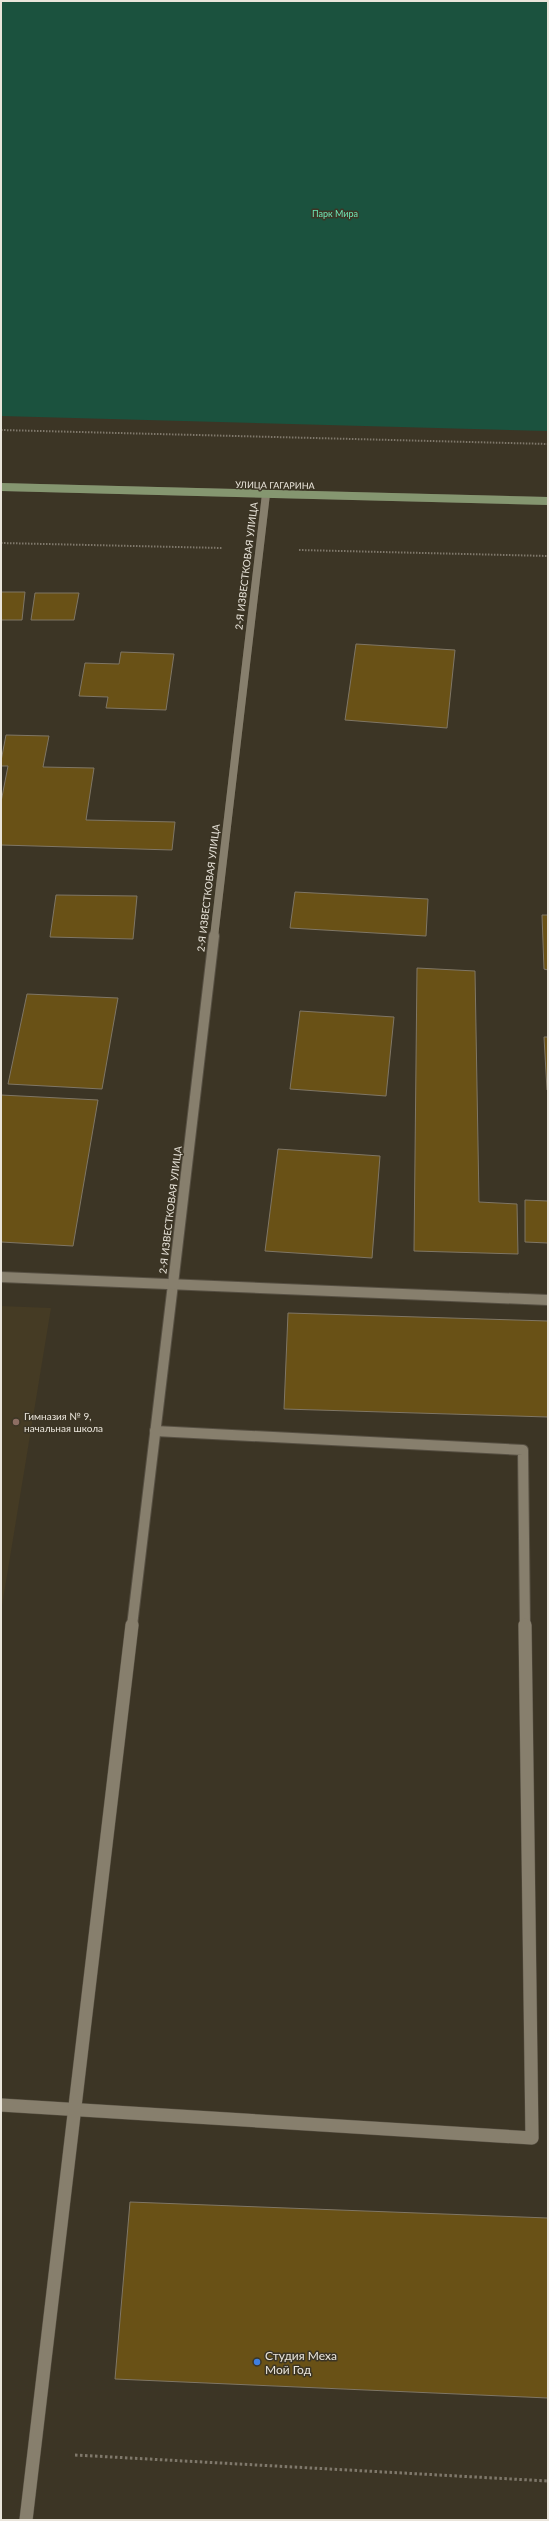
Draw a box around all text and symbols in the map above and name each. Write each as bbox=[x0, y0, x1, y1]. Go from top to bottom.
park label: Парк Мира bbox=[312, 208, 358, 219]
street label: УЛИЦА ГАГАРИНА bbox=[235, 479, 316, 491]
street label: 2-Я ИЗВЕСТКОВАЯ УЛИЦА bbox=[232, 501, 260, 631]
street label: 2-Я ИЗВЕСТКОВАЯ УЛИЦА bbox=[194, 823, 222, 953]
street label: 2-Я ИЗВЕСТКОВАЯ УЛИЦА bbox=[156, 1145, 184, 1275]
place label: Гимназия № 9, начальная школа bbox=[24, 1410, 103, 1434]
marker: Гимназия № 9, начальная школа bbox=[11, 1417, 21, 1427]
place label: Студия Меха Мой Год bbox=[265, 2348, 337, 2377]
marker: Студия Меха Мой Год bbox=[252, 2357, 262, 2367]

